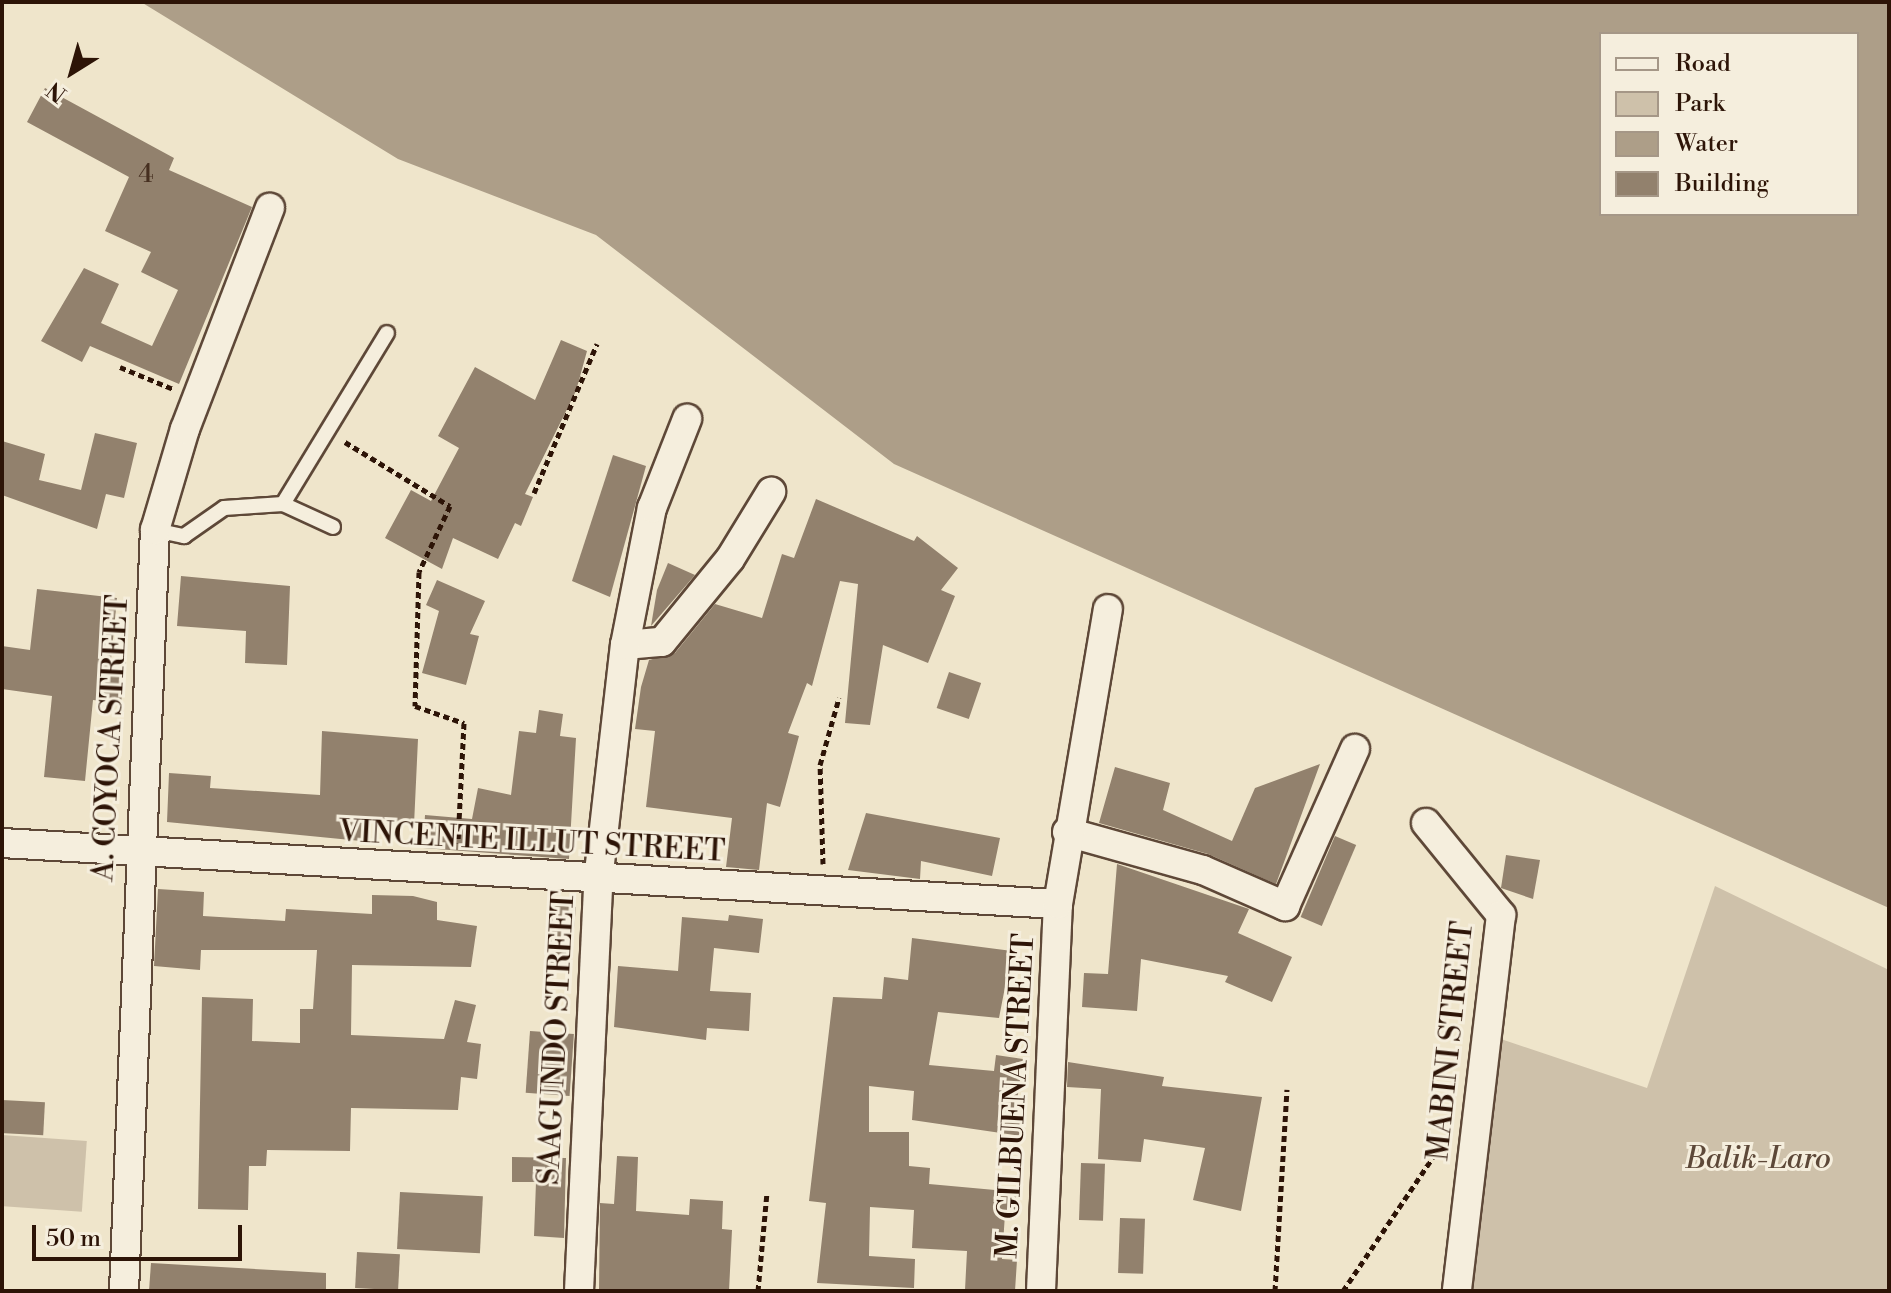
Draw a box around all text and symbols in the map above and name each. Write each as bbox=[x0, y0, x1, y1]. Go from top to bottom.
north arrow bbox=[32, 32, 112, 112]
legend bbox=[1599, 32, 1859, 216]
text: Road bbox=[1675, 49, 1731, 79]
text: N bbox=[42, 76, 72, 108]
text: Park bbox=[1675, 89, 1725, 119]
text: Water bbox=[1675, 129, 1738, 159]
house number: 4 bbox=[138, 159, 154, 191]
text: Building bbox=[1675, 169, 1769, 199]
street label: A. COYOCA STREET bbox=[86, 594, 136, 882]
street label: VINCENTE ILLUT STREET bbox=[338, 814, 726, 870]
street label: SAAGUNDO STREET bbox=[531, 890, 583, 1186]
street label: MABINI STREET bbox=[1421, 920, 1481, 1162]
street label: M. GILBUENA STREET bbox=[990, 932, 1042, 1260]
park label: Balik-Laro bbox=[1685, 1141, 1831, 1177]
scale bar bbox=[36, 1209, 246, 1259]
text: 50 m bbox=[46, 1224, 101, 1254]

